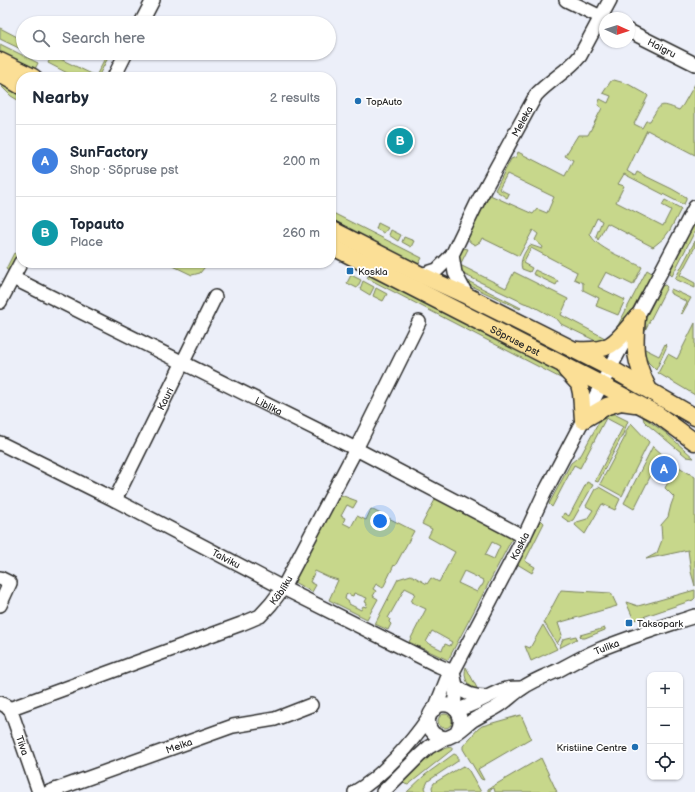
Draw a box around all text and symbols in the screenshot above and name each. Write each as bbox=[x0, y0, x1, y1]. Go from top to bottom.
north arrow bbox=[599, 12, 635, 48]
search box bbox=[16, 16, 336, 60]
icon: search bbox=[30, 27, 52, 49]
text: Search here bbox=[62, 29, 145, 48]
street label: Haigru bbox=[645, 36, 678, 61]
text: Nearby bbox=[32, 88, 89, 108]
text: 2 results bbox=[270, 90, 320, 106]
marker: TopAuto bbox=[353, 96, 363, 106]
place label: TopAuto bbox=[366, 96, 403, 108]
street label: Meleka bbox=[509, 104, 536, 139]
pin: B bbox=[387, 126, 413, 156]
text: SunFactory bbox=[70, 143, 148, 162]
text: A bbox=[41, 153, 49, 169]
text: 200 m bbox=[283, 153, 320, 169]
text: Shop · Sõpruse pst bbox=[70, 162, 179, 178]
text: Topauto bbox=[70, 215, 124, 234]
text: B bbox=[40, 225, 50, 241]
text: 260 m bbox=[282, 225, 320, 241]
text: Place bbox=[70, 234, 103, 250]
marker: Koskla bbox=[345, 266, 355, 276]
place label: Koskla bbox=[358, 266, 388, 278]
street label: Sõpruse pst bbox=[488, 323, 542, 359]
street label: Kauri bbox=[155, 386, 176, 412]
street label: Liblika bbox=[253, 395, 284, 418]
pin: A bbox=[651, 454, 677, 484]
your location bbox=[370, 511, 390, 531]
street label: Koskla bbox=[508, 530, 533, 562]
street label: Talviku bbox=[210, 547, 242, 572]
street label: Käbliku bbox=[267, 574, 295, 608]
marker: Taksopark bbox=[624, 618, 634, 628]
place label: Taksopark bbox=[637, 618, 683, 630]
street label: Tulika bbox=[593, 637, 621, 658]
map controls bbox=[647, 672, 683, 780]
button: + bbox=[647, 672, 683, 708]
button: − bbox=[647, 708, 683, 744]
street label: Tiiva bbox=[13, 734, 31, 757]
street label: Meika bbox=[164, 736, 194, 757]
place label: Kristiine Centre bbox=[557, 742, 627, 754]
marker: Kristiine Centre bbox=[630, 742, 640, 752]
button: locate bbox=[647, 744, 683, 780]

